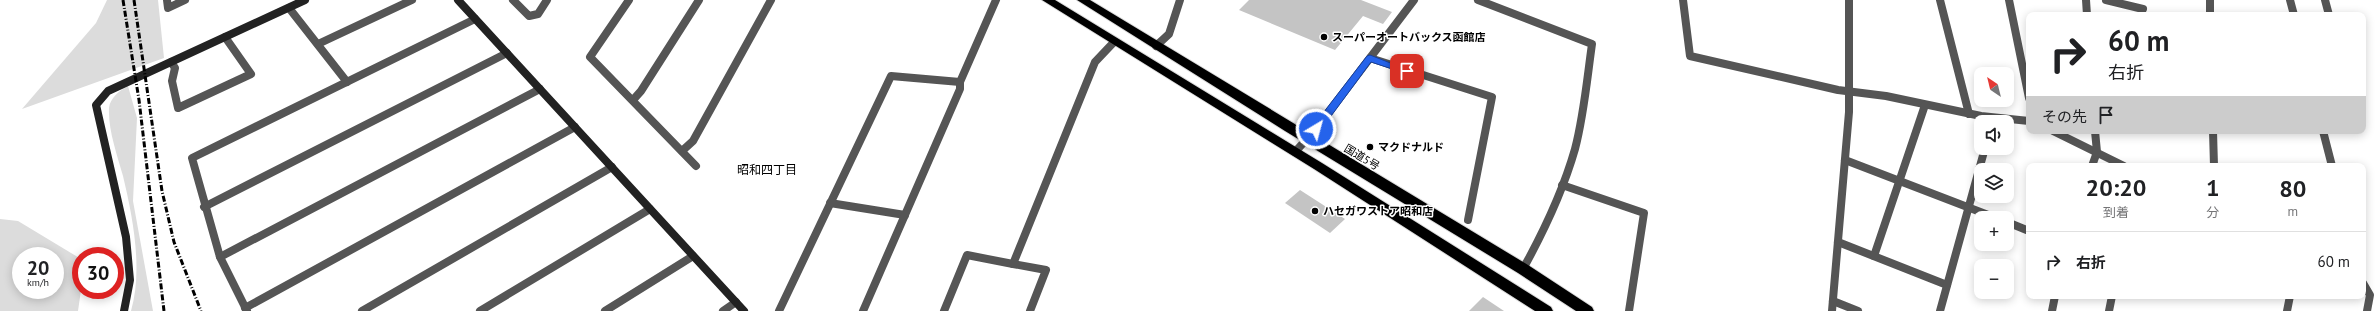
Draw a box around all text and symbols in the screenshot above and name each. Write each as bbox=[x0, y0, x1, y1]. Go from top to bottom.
text: 60 m bbox=[2108, 22, 2169, 59]
icon: right bbox=[2042, 28, 2094, 80]
place label: スーパーオートバックス函館店 bbox=[1332, 30, 1486, 44]
marker: スーパーオートバックス函館店 bbox=[1319, 32, 1329, 42]
pin bbox=[1390, 54, 1424, 88]
icon: arrive bbox=[1396, 60, 1418, 82]
text: 右折 bbox=[2108, 61, 2144, 84]
north arrow bbox=[1974, 67, 2014, 107]
map controls bbox=[1974, 67, 2014, 299]
icon: arrive bbox=[2095, 104, 2117, 126]
text: その先 bbox=[2042, 107, 2087, 126]
position arrow bbox=[1295, 108, 1337, 150]
button: sound bbox=[1974, 115, 2014, 155]
place label: マクドナルド bbox=[1378, 140, 1444, 154]
street label: 国道5号 bbox=[1342, 141, 1382, 173]
marker: マクドナルド bbox=[1365, 142, 1375, 152]
district label: 昭和四丁目 bbox=[737, 162, 797, 177]
button: layers bbox=[1974, 163, 2014, 203]
text: 20:20 bbox=[2086, 172, 2146, 203]
text: 1 bbox=[2206, 172, 2220, 203]
text: 80 bbox=[2279, 173, 2306, 204]
text: m bbox=[2288, 203, 2298, 220]
place label: ハセガワストア昭和店 bbox=[1323, 204, 1433, 218]
text: 到着 bbox=[2103, 204, 2129, 221]
text: 分 bbox=[2206, 204, 2219, 221]
marker: ハセガワストア昭和店 bbox=[1310, 206, 1320, 216]
button: + bbox=[1974, 211, 2014, 251]
speed limit sign: 30 bbox=[72, 247, 124, 299]
icon: right bbox=[2042, 251, 2064, 273]
text: 60 m bbox=[2317, 252, 2350, 271]
text: 右折 bbox=[2076, 253, 2106, 272]
text: 20 bbox=[27, 255, 49, 281]
button: − bbox=[1974, 259, 2014, 299]
text: km/h bbox=[27, 276, 49, 289]

